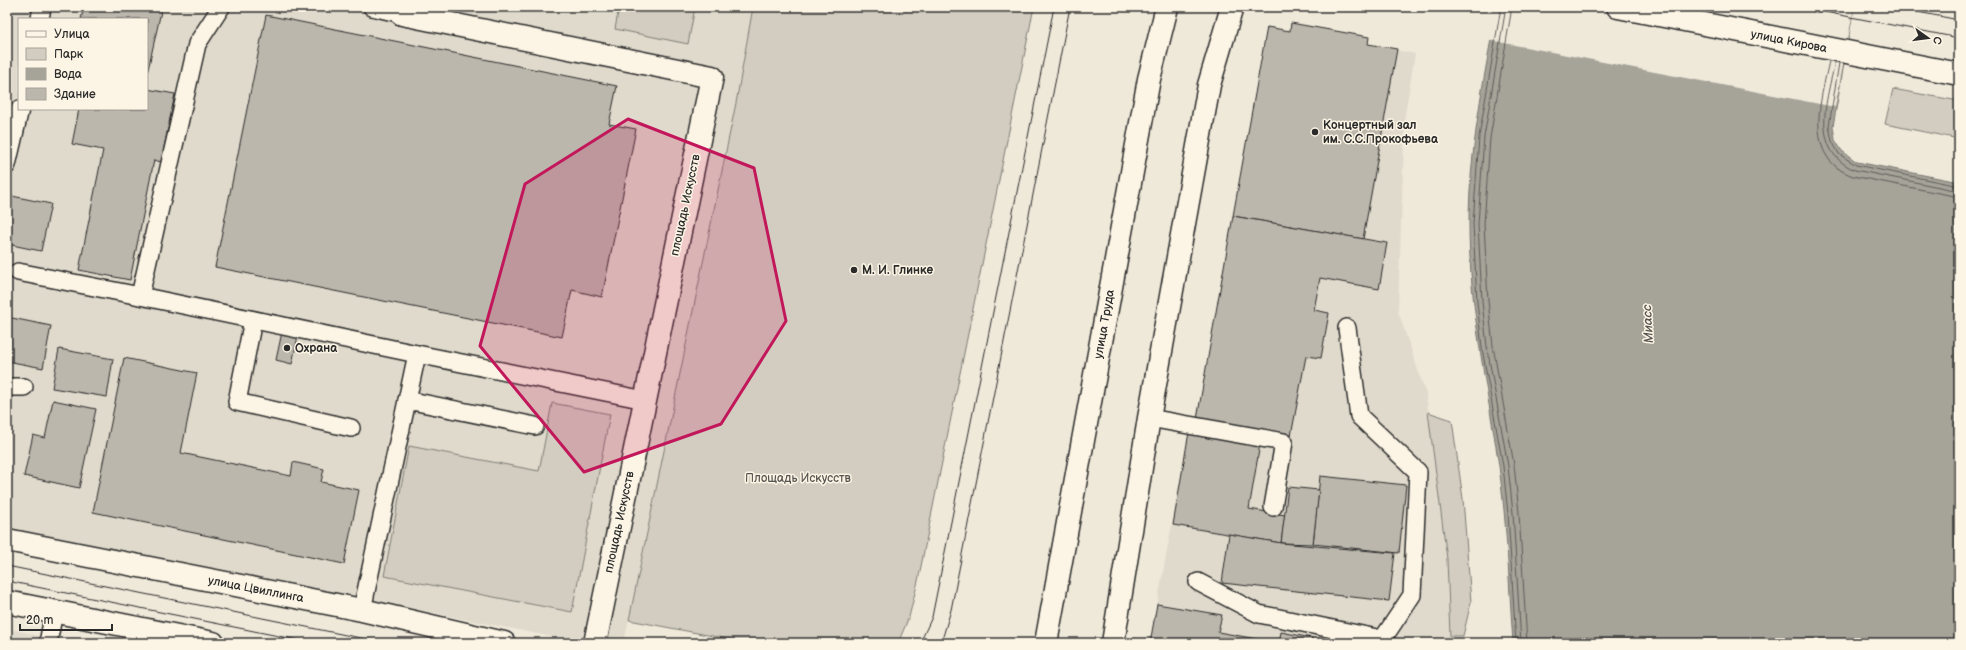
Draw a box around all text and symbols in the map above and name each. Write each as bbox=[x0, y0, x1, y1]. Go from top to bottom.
legend bbox=[18, 18, 148, 110]
north arrow bbox=[1908, 18, 1948, 58]
text: Улица bbox=[54, 27, 90, 42]
street label: улица Кирова bbox=[1750, 27, 1828, 56]
text: С bbox=[1930, 35, 1944, 46]
text: Парк bbox=[54, 47, 84, 62]
text: Вода bbox=[54, 67, 82, 82]
text: Здание bbox=[54, 87, 96, 102]
place label: Концертный зал им. С.С.Прокофьева bbox=[1323, 118, 1439, 147]
marker: Концертный зал им. С.С.Прокофьева bbox=[1310, 127, 1320, 137]
street label: площадь Искусств bbox=[667, 152, 704, 257]
place label: М. И. Глинке bbox=[862, 263, 933, 278]
marker: М. И. Глинке bbox=[849, 265, 859, 275]
street label: улица Труда bbox=[1091, 288, 1118, 360]
water label: Миасс bbox=[1639, 304, 1657, 344]
place label: Охрана bbox=[295, 341, 338, 356]
marker: Охрана bbox=[282, 343, 292, 353]
street label: площадь Искусств bbox=[601, 469, 638, 574]
park label: Площадь Искусств bbox=[745, 471, 852, 486]
street label: улица Цвиллинга bbox=[207, 573, 305, 606]
scale bar bbox=[20, 606, 112, 632]
text: 20 m bbox=[26, 613, 53, 628]

